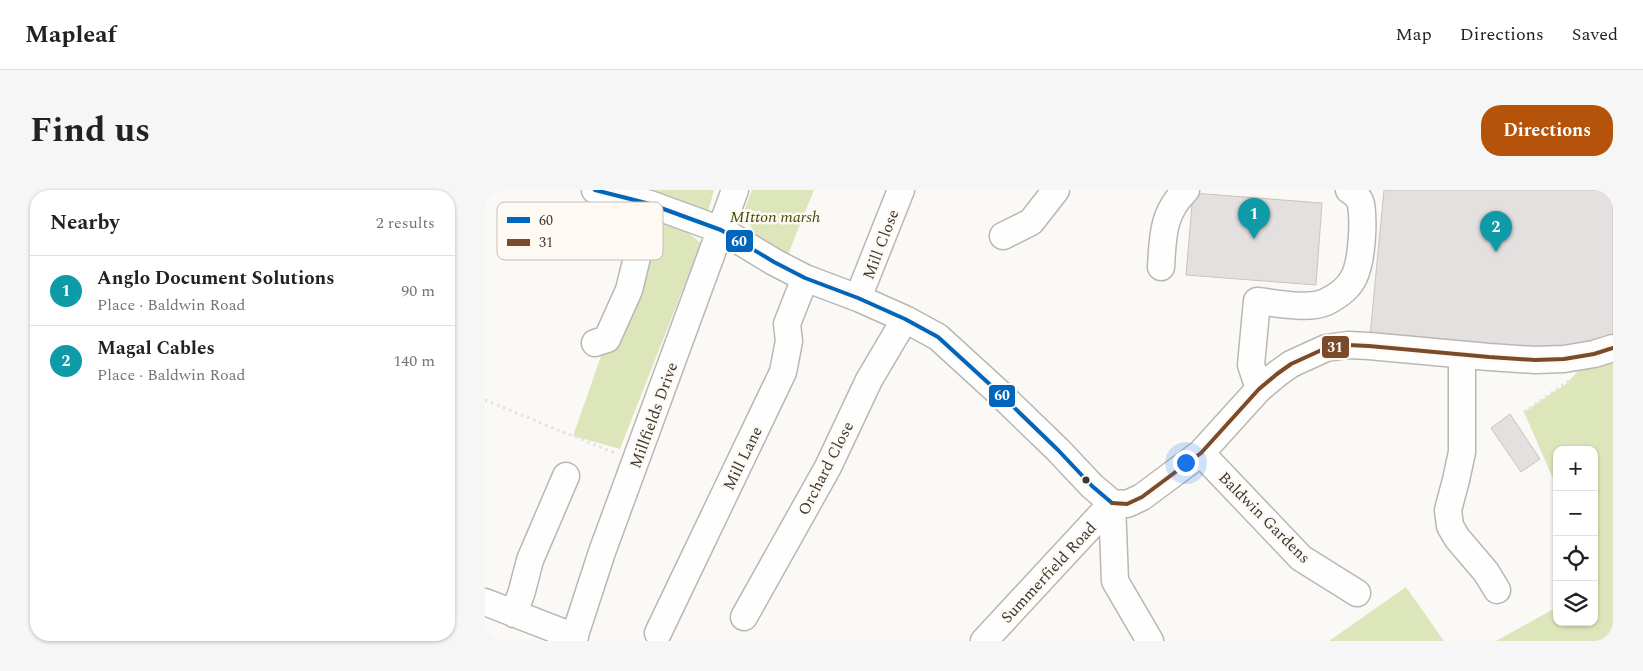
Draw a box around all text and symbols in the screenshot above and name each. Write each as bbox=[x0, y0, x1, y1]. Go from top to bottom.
text: Mapleaf bbox=[25, 17, 116, 53]
text: Map bbox=[1396, 21, 1432, 48]
text: Directions bbox=[1460, 21, 1544, 48]
text: Saved bbox=[1572, 21, 1618, 48]
text: Find us bbox=[30, 104, 150, 157]
button: Directions bbox=[1481, 105, 1613, 156]
pin: 1 bbox=[1238, 198, 1270, 239]
legend bbox=[497, 202, 663, 260]
park label: MItton marsh bbox=[730, 205, 820, 229]
street label: Mill Close bbox=[857, 206, 905, 283]
text: Nearby bbox=[50, 207, 120, 239]
text: 60 bbox=[539, 210, 553, 231]
text: 2 results bbox=[376, 211, 435, 235]
pin: 2 bbox=[1480, 211, 1512, 252]
line badge: 60 bbox=[725, 229, 754, 253]
text: 60 bbox=[731, 231, 747, 252]
text: 31 bbox=[539, 232, 553, 253]
text: Anglo Document Solutions bbox=[97, 264, 335, 293]
text: 1 bbox=[62, 279, 70, 303]
text: 90 m bbox=[401, 279, 435, 303]
text: Place · Baldwin Road bbox=[97, 293, 246, 317]
text: Magal Cables bbox=[97, 334, 215, 363]
line badge: 31 bbox=[1321, 335, 1350, 359]
text: 31 bbox=[1327, 337, 1343, 358]
text: 2 bbox=[62, 349, 70, 373]
text: 140 m bbox=[393, 349, 435, 373]
street label: Millfields Drive bbox=[624, 359, 684, 472]
text: Place · Baldwin Road bbox=[97, 363, 246, 387]
line badge: 60 bbox=[988, 384, 1016, 408]
text: 60 bbox=[994, 385, 1010, 406]
street label: Orchard Close bbox=[792, 417, 860, 520]
street label: Mill Lane bbox=[717, 422, 769, 495]
map controls bbox=[1553, 446, 1598, 626]
button: + bbox=[1553, 446, 1598, 491]
your location bbox=[1173, 450, 1199, 476]
street label: Baldwin Gardens bbox=[1213, 466, 1316, 569]
unlabelled marker bbox=[1081, 475, 1091, 485]
button: − bbox=[1553, 491, 1598, 536]
street label: Summerfield Road bbox=[995, 516, 1102, 629]
button: locate bbox=[1553, 536, 1598, 581]
button: layers bbox=[1553, 581, 1598, 626]

